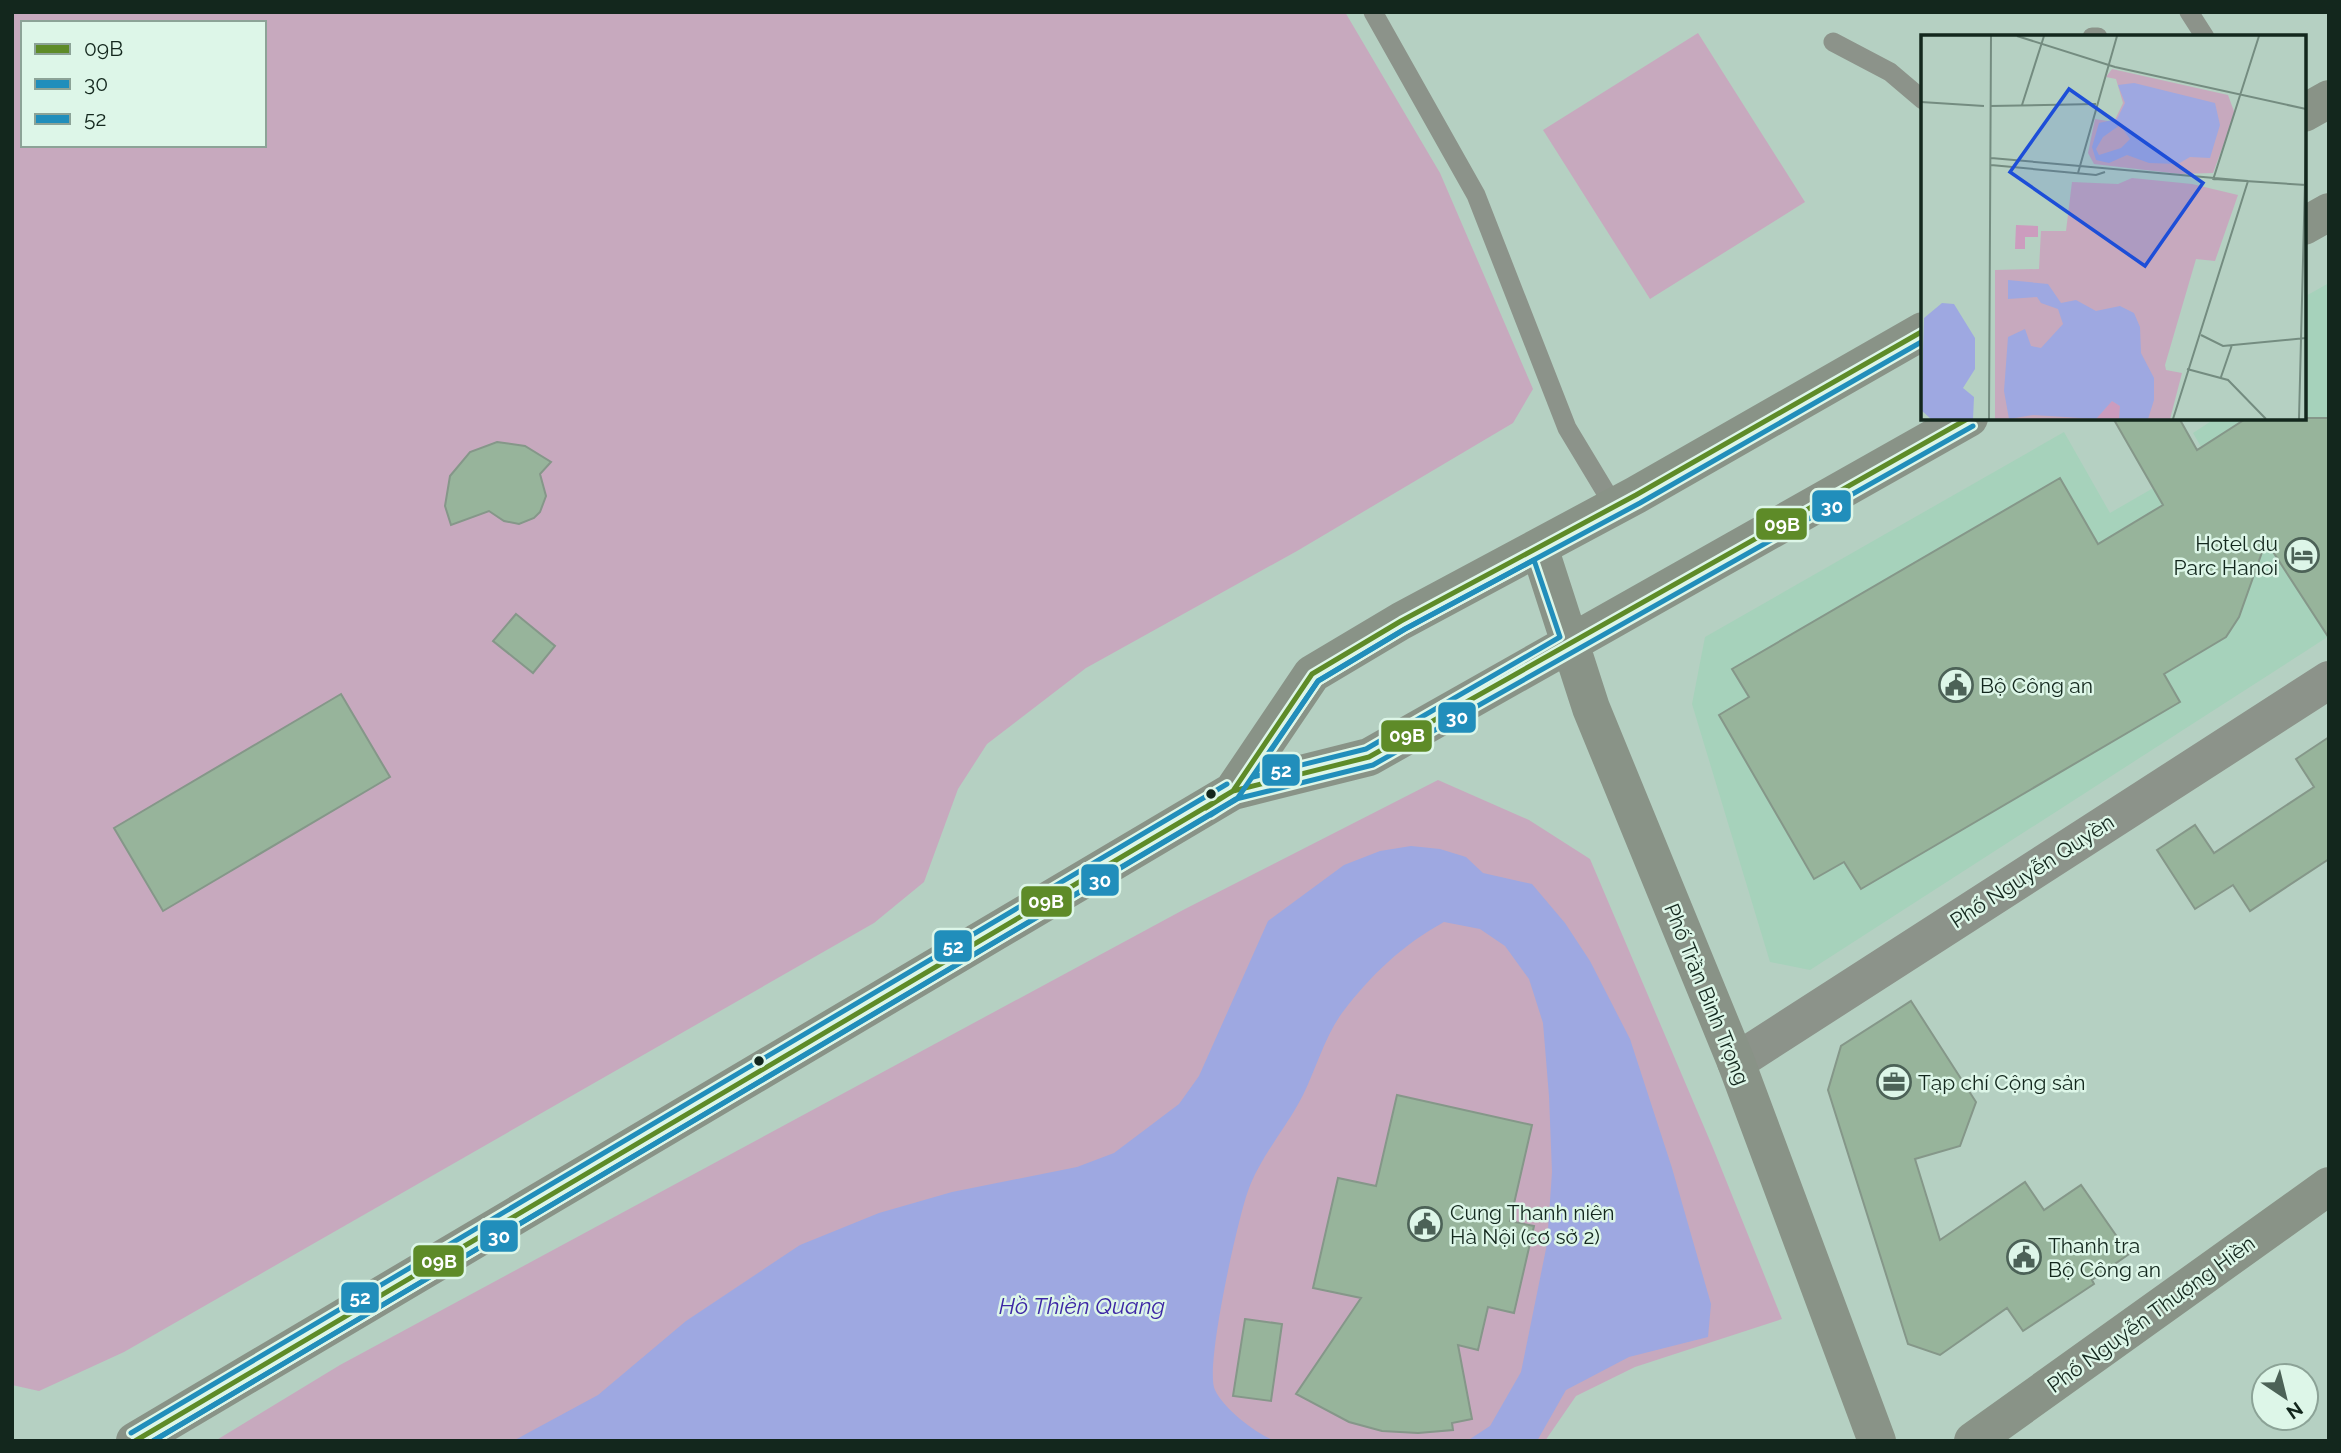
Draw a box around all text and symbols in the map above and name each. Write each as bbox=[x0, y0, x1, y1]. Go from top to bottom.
legend bbox=[21, 21, 266, 147]
inset map bbox=[1921, 35, 2306, 420]
text: 09B bbox=[84, 36, 123, 61]
text: 30 bbox=[84, 71, 108, 96]
text: 52 bbox=[84, 106, 106, 131]
line badge: 30 bbox=[1811, 489, 1852, 523]
text: 30 bbox=[1821, 495, 1843, 517]
line badge: 09B bbox=[1755, 507, 1808, 541]
text: 09B bbox=[1764, 513, 1800, 535]
place label: Hotel du Parc Hanoi bbox=[2174, 531, 2278, 580]
hotel icon: Hotel du Parc Hanoi bbox=[2283, 536, 2321, 574]
public building icon: Bộ Công an bbox=[1937, 666, 1975, 704]
place label: Bộ Công an bbox=[1980, 673, 2093, 698]
line badge: 30 bbox=[1437, 701, 1477, 734]
text: 30 bbox=[1446, 706, 1468, 728]
line badge: 09B bbox=[1380, 719, 1433, 753]
text: 09B bbox=[1389, 724, 1425, 746]
line badge: 52 bbox=[1261, 753, 1301, 787]
text: 52 bbox=[1270, 759, 1292, 781]
unlabelled marker bbox=[1204, 787, 1218, 801]
street label: Phố Nguyễn Quyền bbox=[1945, 809, 2119, 933]
line badge: 30 bbox=[1080, 863, 1120, 897]
text: 30 bbox=[1089, 869, 1111, 891]
line badge: 09B bbox=[1020, 885, 1073, 918]
text: 09B bbox=[1028, 890, 1064, 912]
street label: Phố Trần Bình Trọng bbox=[1659, 900, 1755, 1088]
line badge: 52 bbox=[933, 929, 973, 963]
text: 52 bbox=[942, 935, 964, 957]
unlabelled marker bbox=[752, 1054, 766, 1068]
office icon: Tạp chí Cộng sản bbox=[1875, 1063, 1913, 1101]
place label: Tạp chí Cộng sản bbox=[1918, 1070, 2086, 1095]
place label: Cung Thanh niên Hà Nội (cơ sở 2) bbox=[1450, 1200, 1615, 1249]
public building icon: Cung Thanh niên Hà Nội (cơ sở 2) bbox=[1406, 1205, 1444, 1243]
line badge: 30 bbox=[479, 1219, 519, 1253]
text: 30 bbox=[488, 1225, 510, 1247]
street label: Phố Nguyễn Thượng Hiền bbox=[2042, 1230, 2260, 1398]
place label: Thanh tra Bộ Công an bbox=[2048, 1233, 2161, 1282]
public building icon: Thanh tra Bộ Công an bbox=[2005, 1238, 2043, 1276]
line badge: 09B bbox=[412, 1244, 465, 1278]
text: 09B bbox=[421, 1250, 457, 1272]
line badge: 52 bbox=[340, 1281, 380, 1314]
text: 52 bbox=[349, 1286, 371, 1308]
water label: Hồ Thiền Quang bbox=[999, 1292, 1166, 1319]
north arrow bbox=[2250, 1362, 2320, 1432]
text: N bbox=[2283, 1398, 2307, 1424]

